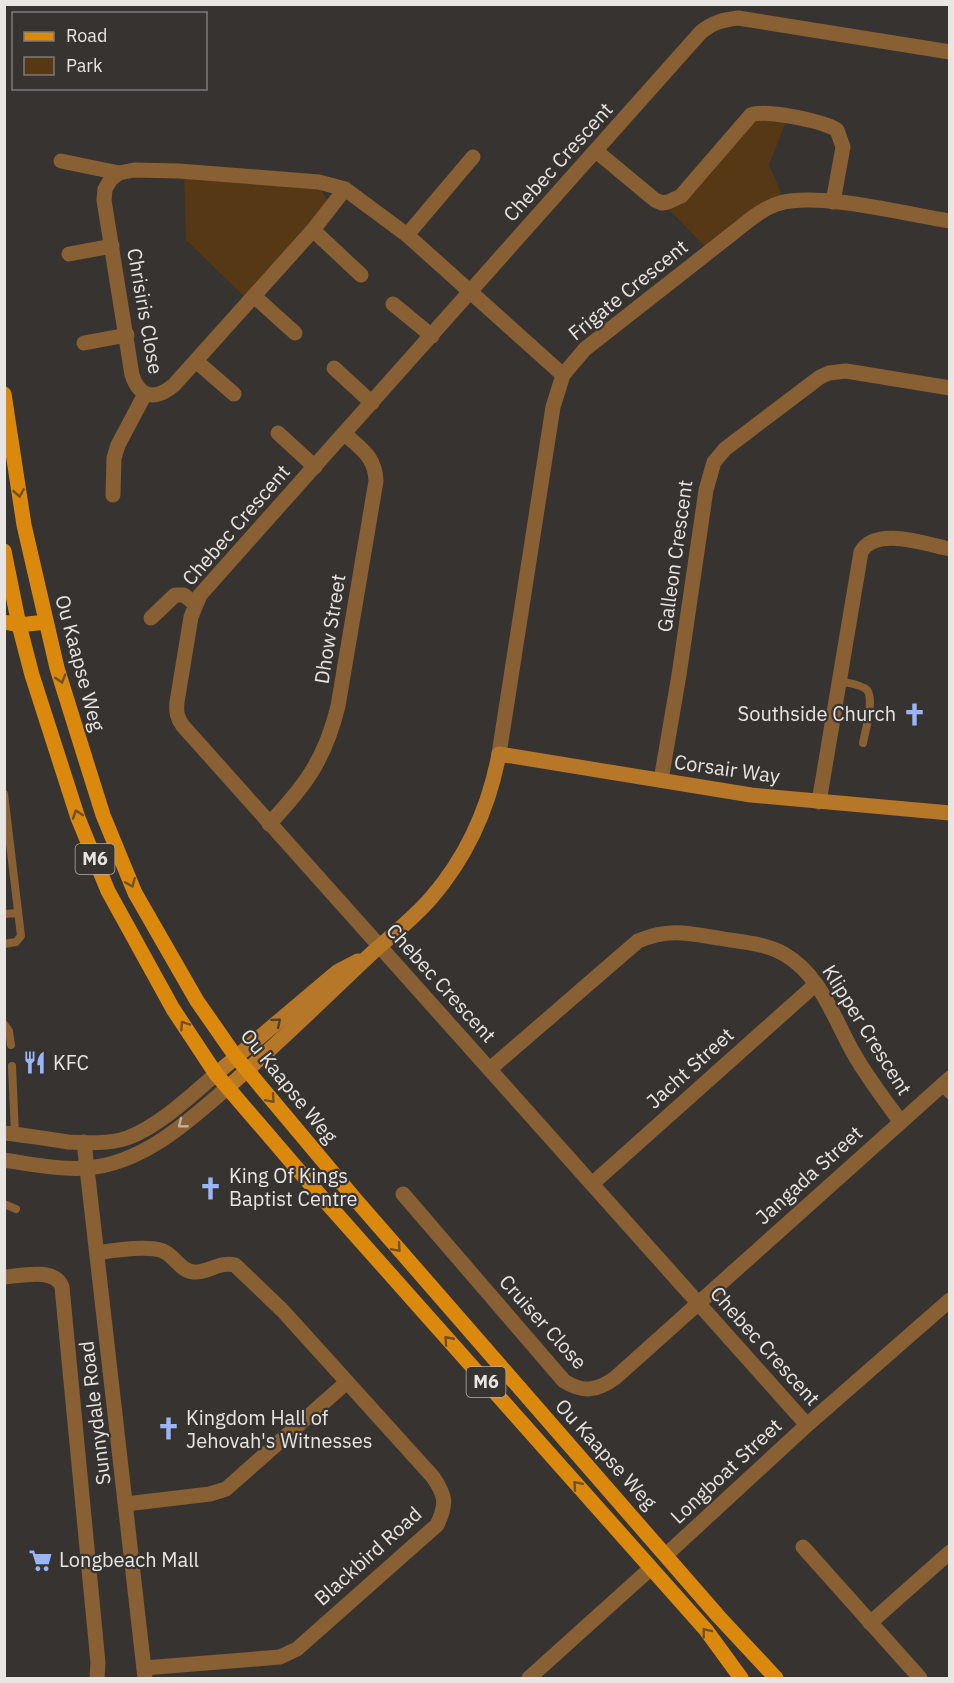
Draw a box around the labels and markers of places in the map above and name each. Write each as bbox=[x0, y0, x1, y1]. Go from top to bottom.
place label: Southside Church bbox=[738, 700, 896, 727]
church icon: Southside Church bbox=[901, 701, 927, 727]
place label: KFC bbox=[53, 1049, 89, 1076]
restaurant icon: KFC bbox=[22, 1050, 48, 1076]
place label: King Of Kings Baptist Centre bbox=[229, 1162, 358, 1212]
church icon: King Of Kings Baptist Centre bbox=[198, 1175, 224, 1201]
place label: Kingdom Hall of Jehovah's Witnesses bbox=[186, 1404, 373, 1454]
church icon: Kingdom Hall of Jehovah's Witnesses bbox=[155, 1416, 181, 1442]
place label: Longbeach Mall bbox=[59, 1546, 199, 1573]
supermarket icon: Longbeach Mall bbox=[28, 1547, 54, 1573]

